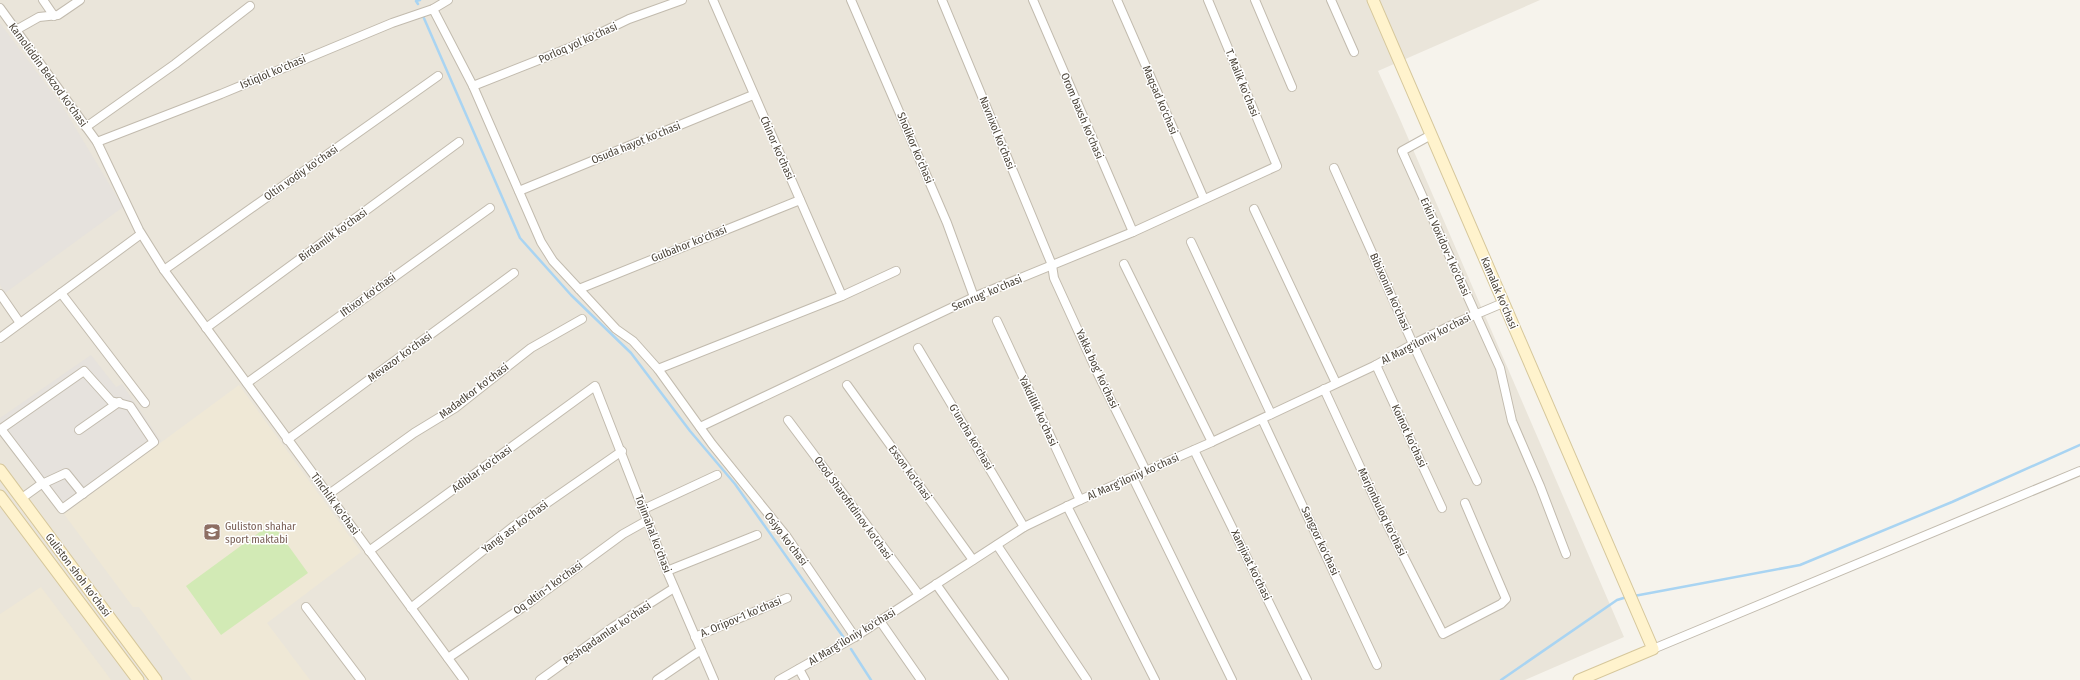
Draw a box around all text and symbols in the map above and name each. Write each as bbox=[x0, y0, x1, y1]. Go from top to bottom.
street label: Porloq yol ko'chasi bbox=[537, 20, 619, 66]
street label: Kamoliddin Bekzod ko'chasi bbox=[6, 21, 90, 130]
street label: T. Malik ko'chasi bbox=[1222, 47, 1262, 119]
street label: Istiqlol ko'chasi bbox=[238, 52, 308, 92]
street label: Maqsad ko'chasi bbox=[1140, 64, 1180, 137]
street label: Orom baxsh ko'chasi bbox=[1058, 71, 1106, 161]
street label: Navnixol ko'chasi bbox=[976, 95, 1018, 172]
street label: Sholikor ko'chasi bbox=[894, 110, 936, 186]
street label: Chinor ko'chasi bbox=[757, 114, 797, 182]
street label: Osuda hayot ko'chasi bbox=[589, 119, 683, 167]
street label: Oltin vodiy ko'chasi bbox=[261, 142, 341, 203]
street label: Erkin Voxidov-1 ko'chasi bbox=[1417, 196, 1473, 298]
street label: Birdamlik ko'chasi bbox=[296, 206, 370, 264]
street label: Gulbahor ko'chasi bbox=[649, 223, 729, 265]
street label: Bibixonim ko'chasi bbox=[1367, 251, 1413, 333]
street label: Kamalak ko'chasi bbox=[1478, 255, 1520, 331]
street label: Iftixor ko'chasi bbox=[338, 270, 399, 320]
street label: Semrug' ko'chasi bbox=[950, 272, 1024, 314]
street label: Al Marg'iloniy ko'chasi bbox=[1379, 311, 1473, 367]
street label: Yakka bog' ko'chasi bbox=[1073, 327, 1121, 411]
street label: Mevazor ko'chasi bbox=[365, 329, 435, 385]
street label: Madadkor ko'chasi bbox=[437, 360, 512, 421]
street label: Yakdillik ko'chasi bbox=[1016, 374, 1060, 448]
street label: G'uncha ko'chasi bbox=[946, 402, 996, 472]
street label: Koinot ko'chasi bbox=[1389, 402, 1429, 470]
street label: Adiblar ko'chasi bbox=[449, 443, 515, 495]
street label: Exson ko'chasi bbox=[886, 443, 934, 503]
street label: Al Marg'iloniy ko'chasi bbox=[1085, 451, 1181, 503]
street label: Ozod Sharofitdinov ko'chasi bbox=[811, 454, 895, 562]
street label: Marjonbuloq ko'chasi bbox=[1355, 466, 1409, 558]
street label: Tinchlik ko'chasi bbox=[308, 470, 362, 538]
street label: Tojimahal ko'chasi bbox=[632, 493, 674, 575]
street label: Yangi asr ko'chasi bbox=[480, 498, 551, 556]
street label: Sangzor ko'chasi bbox=[1298, 505, 1342, 578]
street label: Osiyo ko'chasi bbox=[762, 510, 810, 569]
place label: Guliston shahar sport maktabi bbox=[225, 520, 296, 546]
school or university icon: Guliston shahar sport maktabi bbox=[202, 522, 222, 542]
street label: Xamjixat ko'chasi bbox=[1228, 528, 1274, 603]
street label: Guliston shoh ko'chasi bbox=[42, 531, 114, 619]
street label: Oq oltin-1 ko'chasi bbox=[511, 558, 585, 618]
street label: A. Oripov-1 ko'chasi bbox=[698, 594, 784, 640]
street label: Peshqadamlar ko'chasi bbox=[561, 599, 654, 667]
street label: Al Marg'iloniy ko'chasi bbox=[806, 606, 898, 668]

